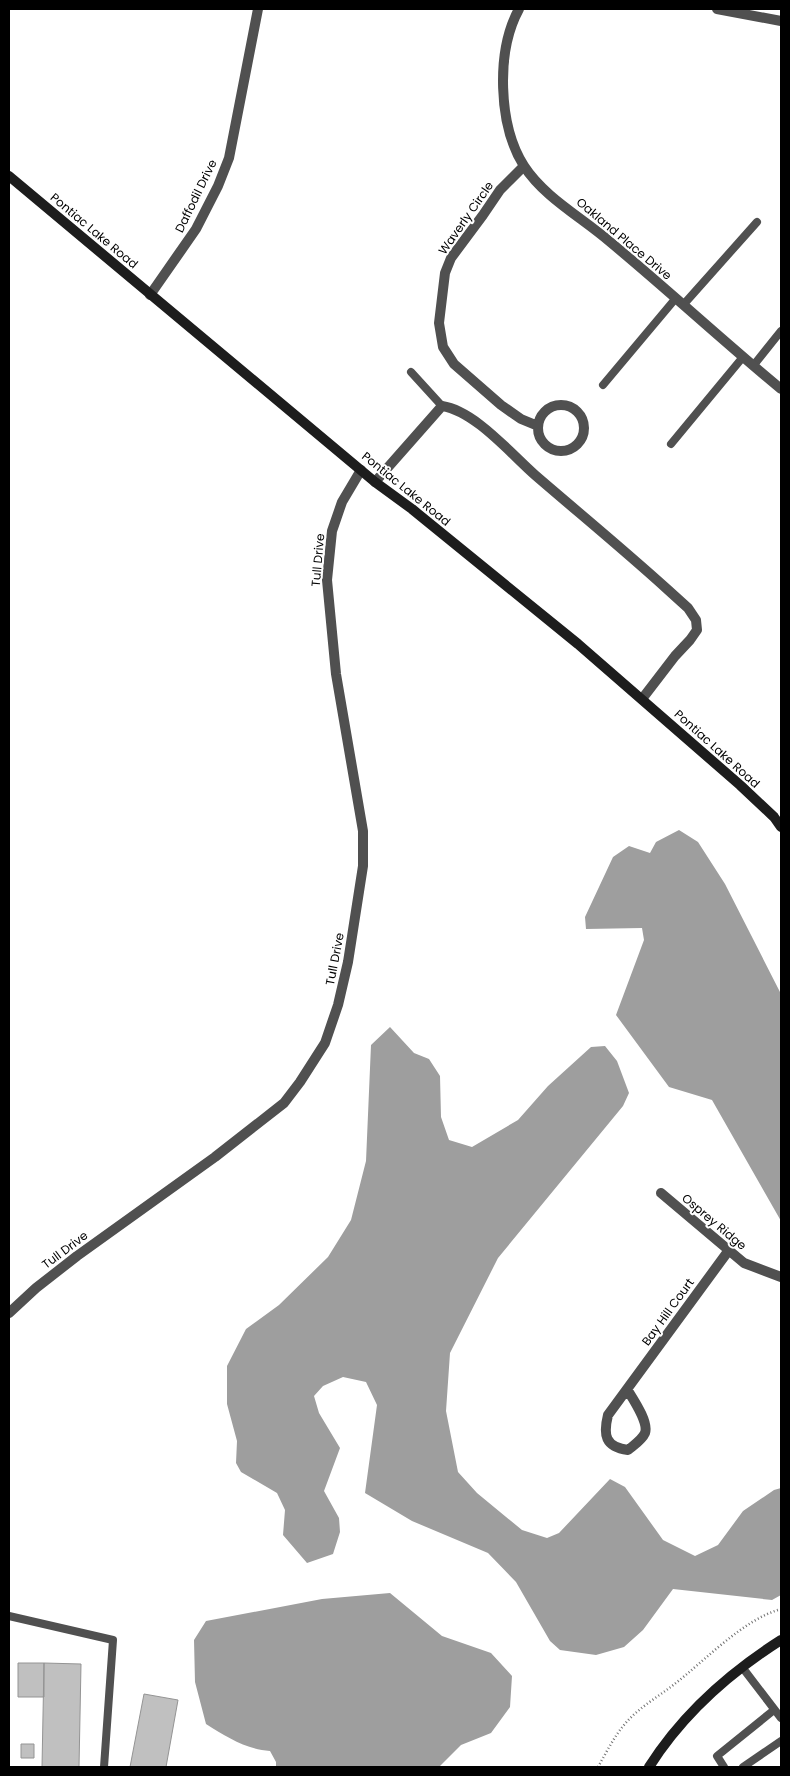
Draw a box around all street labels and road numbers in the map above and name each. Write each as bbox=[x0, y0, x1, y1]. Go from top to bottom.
street label: Daffodil Drive bbox=[170, 156, 221, 235]
street label: Waverly Circle bbox=[434, 178, 497, 258]
street label: Pontiac Lake Road bbox=[47, 189, 142, 272]
street label: Oakland Place Drive bbox=[573, 194, 676, 284]
street label: Pontiac Lake Road bbox=[358, 448, 454, 530]
street label: Tull Drive bbox=[307, 533, 328, 587]
street label: Pontiac Lake Road bbox=[671, 706, 764, 792]
street label: Tull Drive bbox=[321, 931, 348, 987]
street label: Osprey Ridge bbox=[678, 1190, 750, 1254]
street label: Tull Drive bbox=[38, 1227, 91, 1272]
street label: Bay Hill Court bbox=[637, 1275, 698, 1349]

